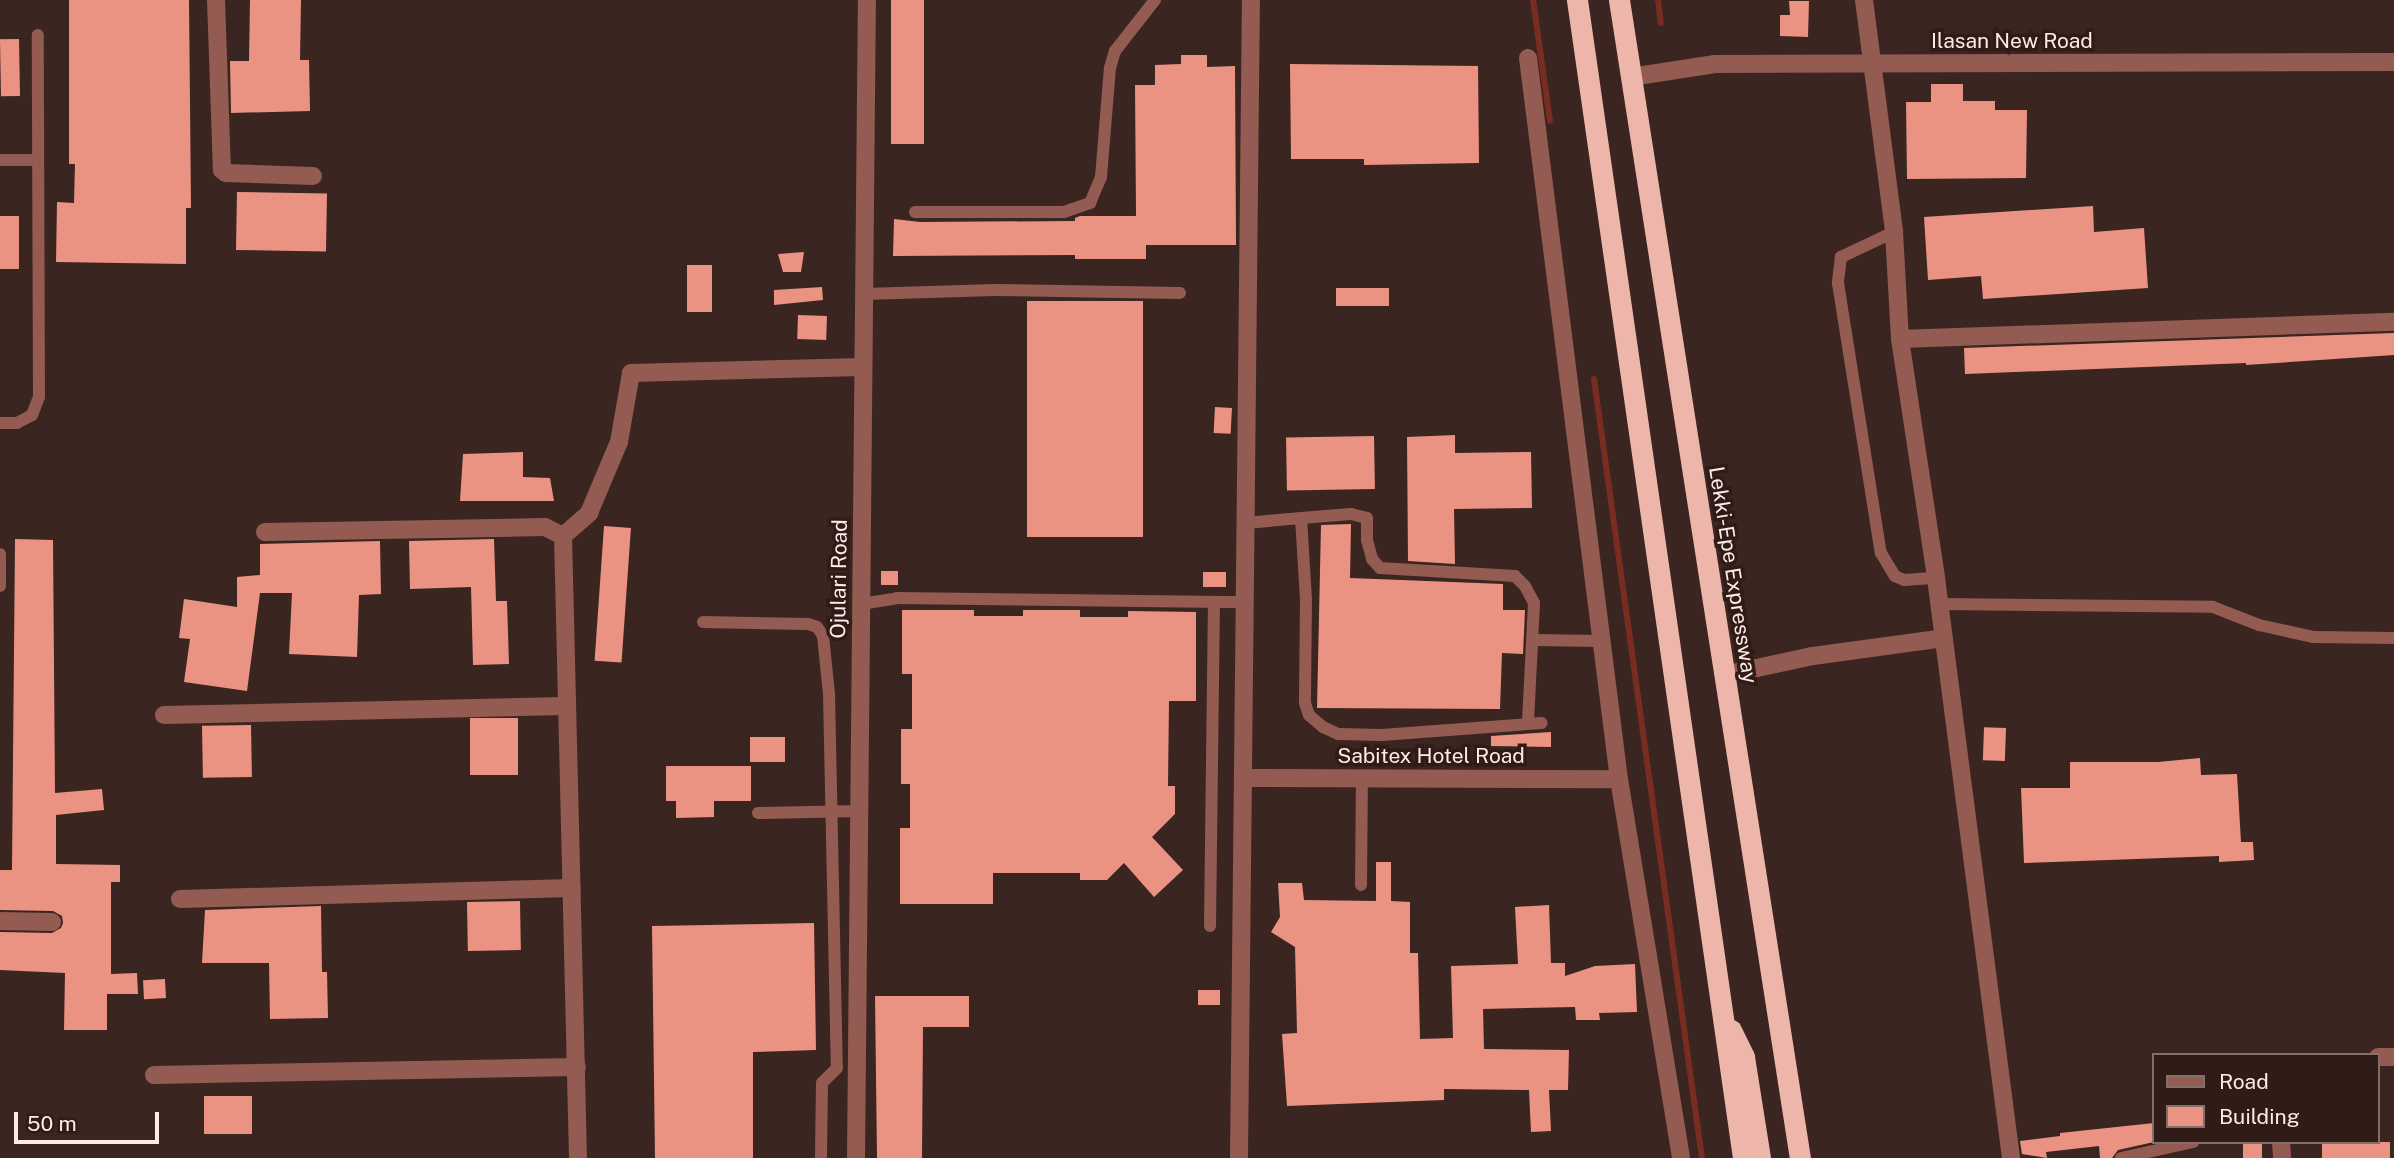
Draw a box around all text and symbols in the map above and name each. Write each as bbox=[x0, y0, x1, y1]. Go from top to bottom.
street label: Ilasan New Road bbox=[1931, 28, 2093, 54]
street label: Lekki-Epe Expressway bbox=[1703, 465, 1763, 685]
street label: Ojulari Road bbox=[825, 519, 853, 639]
street label: Sabitex Hotel Road bbox=[1337, 743, 1525, 769]
legend bbox=[2152, 1053, 2380, 1144]
text: Road bbox=[2219, 1069, 2269, 1094]
scale bar bbox=[18, 1098, 163, 1142]
text: Building bbox=[2219, 1104, 2300, 1129]
text: 50 m bbox=[27, 1111, 77, 1136]

